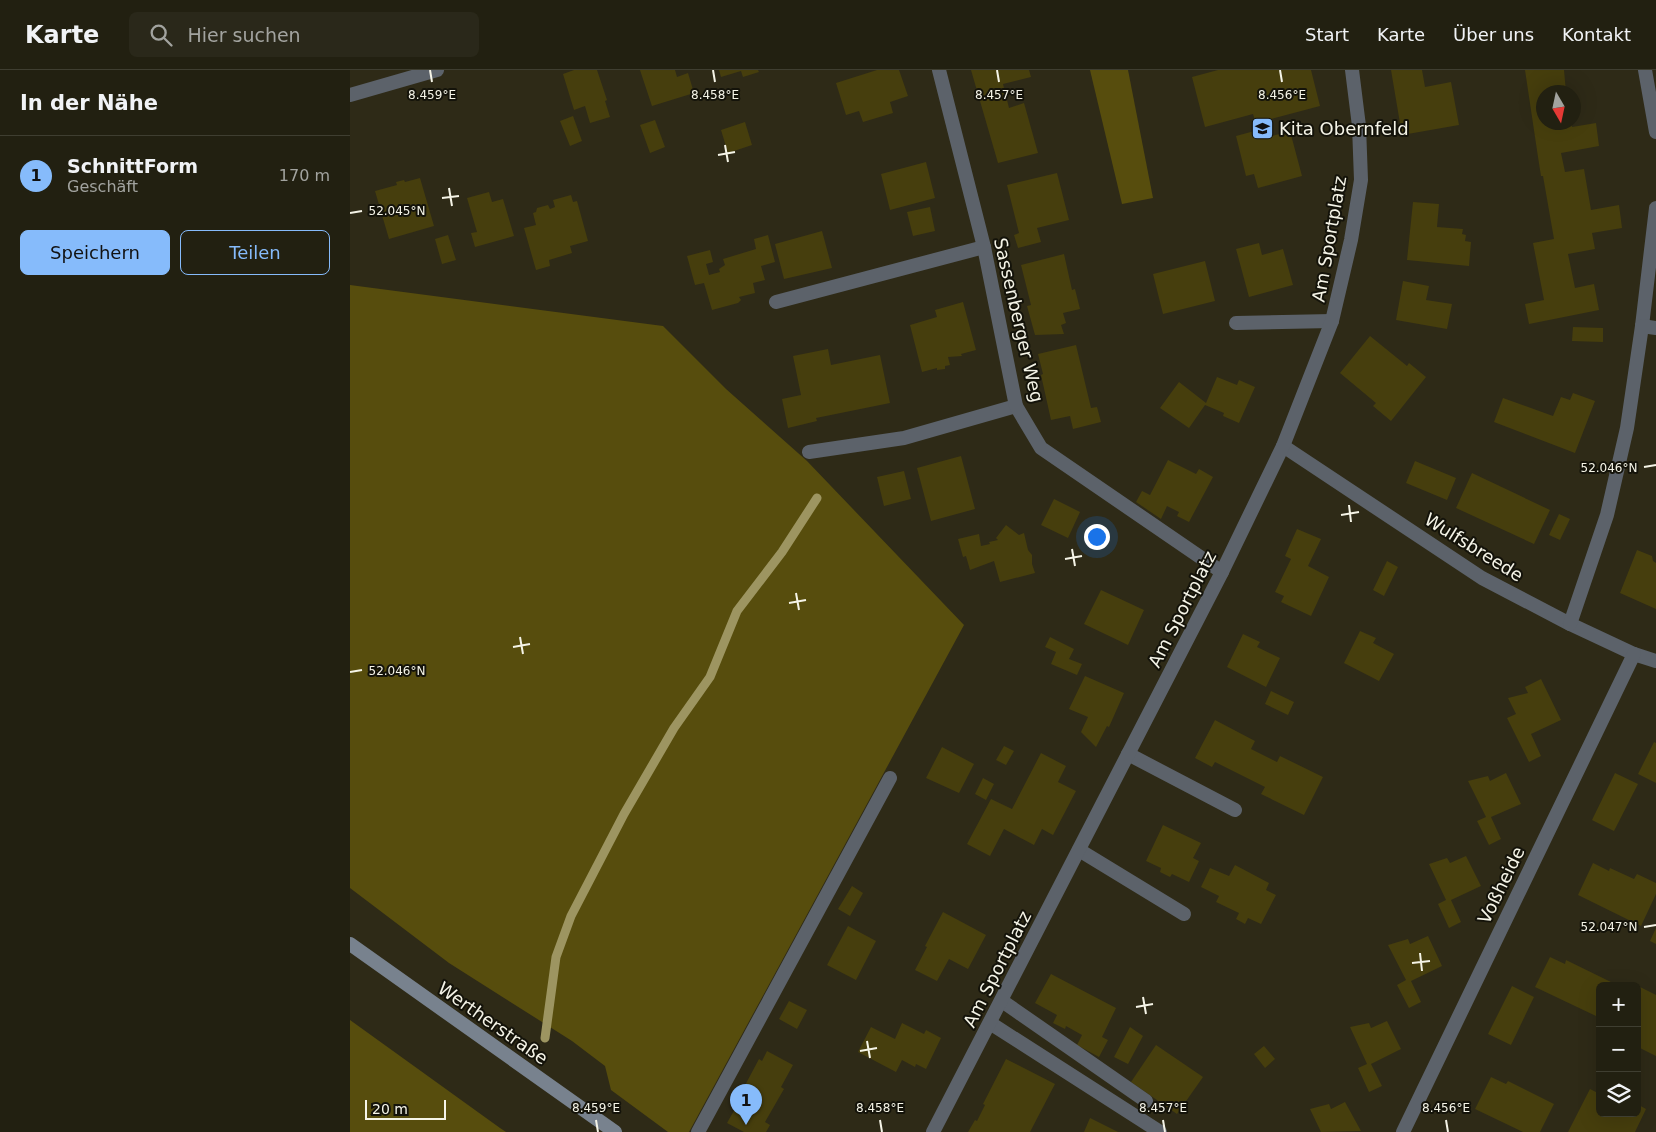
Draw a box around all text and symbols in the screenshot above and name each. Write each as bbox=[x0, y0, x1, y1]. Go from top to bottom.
search box bbox=[129, 12, 479, 57]
text: Karte bbox=[25, 21, 99, 49]
icon: search bbox=[147, 21, 175, 49]
text: Hier suchen bbox=[187, 24, 301, 46]
text: Start bbox=[1305, 24, 1349, 45]
text: Karte bbox=[1377, 24, 1425, 45]
text: Über uns bbox=[1453, 24, 1534, 45]
text: Kontakt bbox=[1562, 24, 1631, 45]
north arrow bbox=[1536, 85, 1581, 130]
text: 8.459°E bbox=[408, 88, 456, 102]
text: 8.458°E bbox=[691, 88, 739, 102]
text: 8.457°E bbox=[975, 88, 1023, 102]
text: 8.456°E bbox=[1258, 88, 1306, 102]
text: In der Nähe bbox=[20, 91, 158, 115]
school or university icon: Kita Obernfeld bbox=[1251, 116, 1275, 140]
place label: Kita Obernfeld bbox=[1279, 118, 1409, 139]
text: SchnittForm bbox=[67, 155, 198, 177]
text: 1 bbox=[30, 166, 42, 185]
text: 170 m bbox=[279, 166, 330, 185]
street label: Am Sportplatz bbox=[1308, 174, 1350, 304]
text: Geschäft bbox=[67, 177, 138, 196]
text: 52.045°N bbox=[369, 204, 425, 218]
button: Speichern bbox=[20, 230, 170, 275]
button: Teilen bbox=[180, 230, 330, 275]
street label: Sassenberger Weg bbox=[990, 236, 1048, 404]
text: 52.046°N bbox=[1581, 461, 1637, 475]
street label: Wulfsbreede bbox=[1421, 508, 1527, 586]
your location bbox=[1084, 524, 1110, 550]
street label: Am Sportplatz bbox=[1144, 547, 1220, 671]
text: 52.046°N bbox=[369, 664, 425, 678]
street label: Voßheide bbox=[1473, 843, 1529, 927]
street label: Am Sportplatz bbox=[959, 907, 1035, 1031]
text: 52.047°N bbox=[1581, 920, 1637, 934]
street label: Wertherstraße bbox=[434, 977, 552, 1069]
map controls bbox=[1596, 982, 1641, 1117]
button: + bbox=[1596, 982, 1641, 1027]
button: − bbox=[1596, 1027, 1641, 1072]
button: layers bbox=[1596, 1072, 1641, 1117]
pin: 1 bbox=[730, 1084, 762, 1125]
scale bar bbox=[365, 1097, 446, 1120]
text: 20 m bbox=[372, 1101, 408, 1117]
text: 8.459°E bbox=[572, 1101, 620, 1115]
text: 8.458°E bbox=[856, 1101, 904, 1115]
text: 8.457°E bbox=[1139, 1101, 1187, 1115]
text: 8.456°E bbox=[1422, 1101, 1470, 1115]

